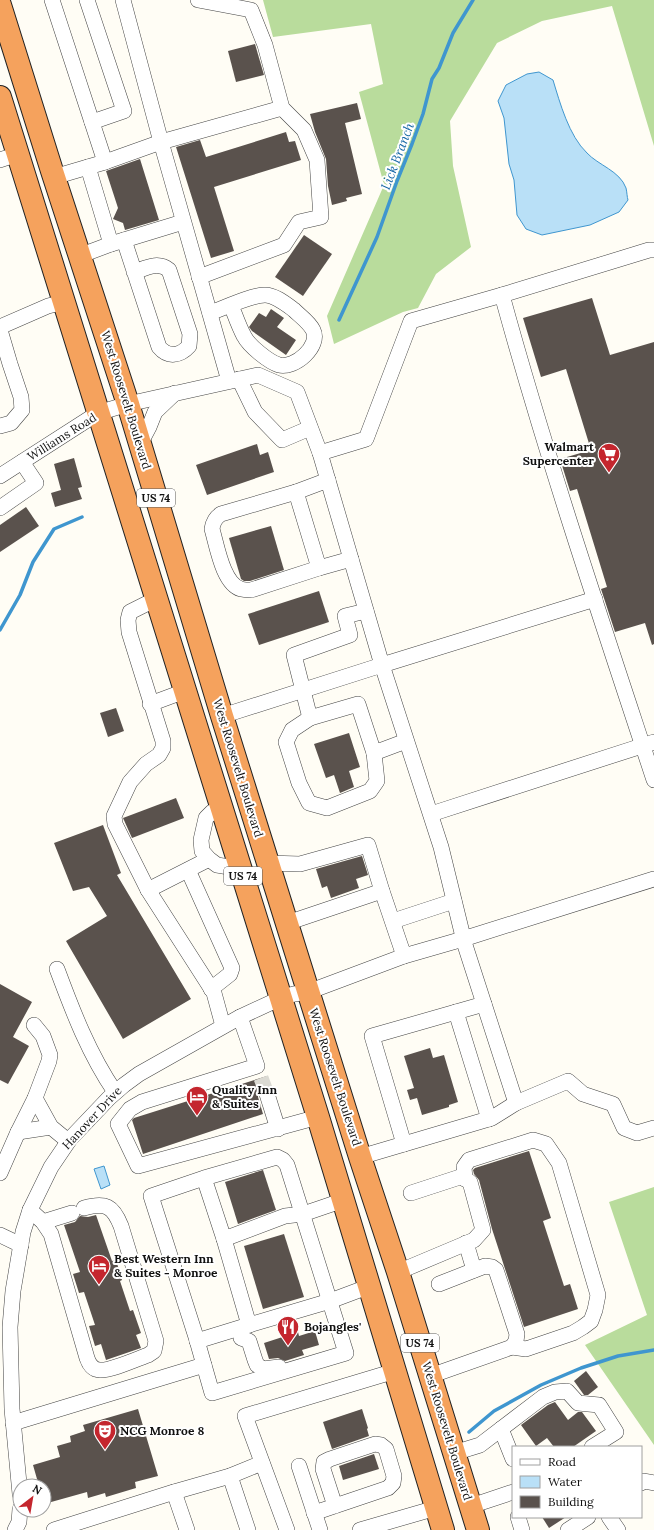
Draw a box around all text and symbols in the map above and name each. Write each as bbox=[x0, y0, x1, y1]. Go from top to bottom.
water label: Lick Branch bbox=[377, 120, 418, 192]
street label: West Roosevelt Boulevard bbox=[98, 329, 155, 471]
street label: Williams Road bbox=[24, 409, 99, 464]
place label: Walmart Supercenter bbox=[523, 439, 595, 468]
supermarket icon: Walmart Supercenter bbox=[596, 441, 622, 474]
road number: US 74 bbox=[137, 489, 175, 507]
street label: West Roosevelt Boulevard bbox=[210, 697, 267, 839]
road number: US 74 bbox=[224, 867, 262, 885]
street label: West Roosevelt Boulevard bbox=[306, 1006, 365, 1148]
place label: Quality Inn & Suites bbox=[212, 1082, 277, 1111]
street label: Hanover Drive bbox=[59, 1083, 125, 1152]
hotel icon: Quality Inn & Suites bbox=[184, 1084, 210, 1117]
place label: Best Western Inn & Suites - Monroe bbox=[114, 1251, 218, 1280]
hotel icon: Best Western Inn & Suites - Monroe bbox=[86, 1253, 112, 1286]
restaurant icon: Bojangles' bbox=[275, 1314, 301, 1347]
place label: Bojangles' bbox=[304, 1319, 361, 1334]
road number: US 74 bbox=[401, 1334, 439, 1352]
street label: West Roosevelt Boulevard bbox=[419, 1360, 476, 1502]
theatre icon: NCG Monroe 8 bbox=[92, 1418, 118, 1451]
place label: NCG Monroe 8 bbox=[120, 1423, 205, 1438]
legend bbox=[512, 1446, 642, 1518]
text: Road bbox=[548, 1454, 576, 1469]
text: Water bbox=[548, 1474, 583, 1489]
north arrow bbox=[12, 1478, 52, 1518]
text: N bbox=[30, 1481, 45, 1498]
text: Building bbox=[548, 1494, 594, 1509]

